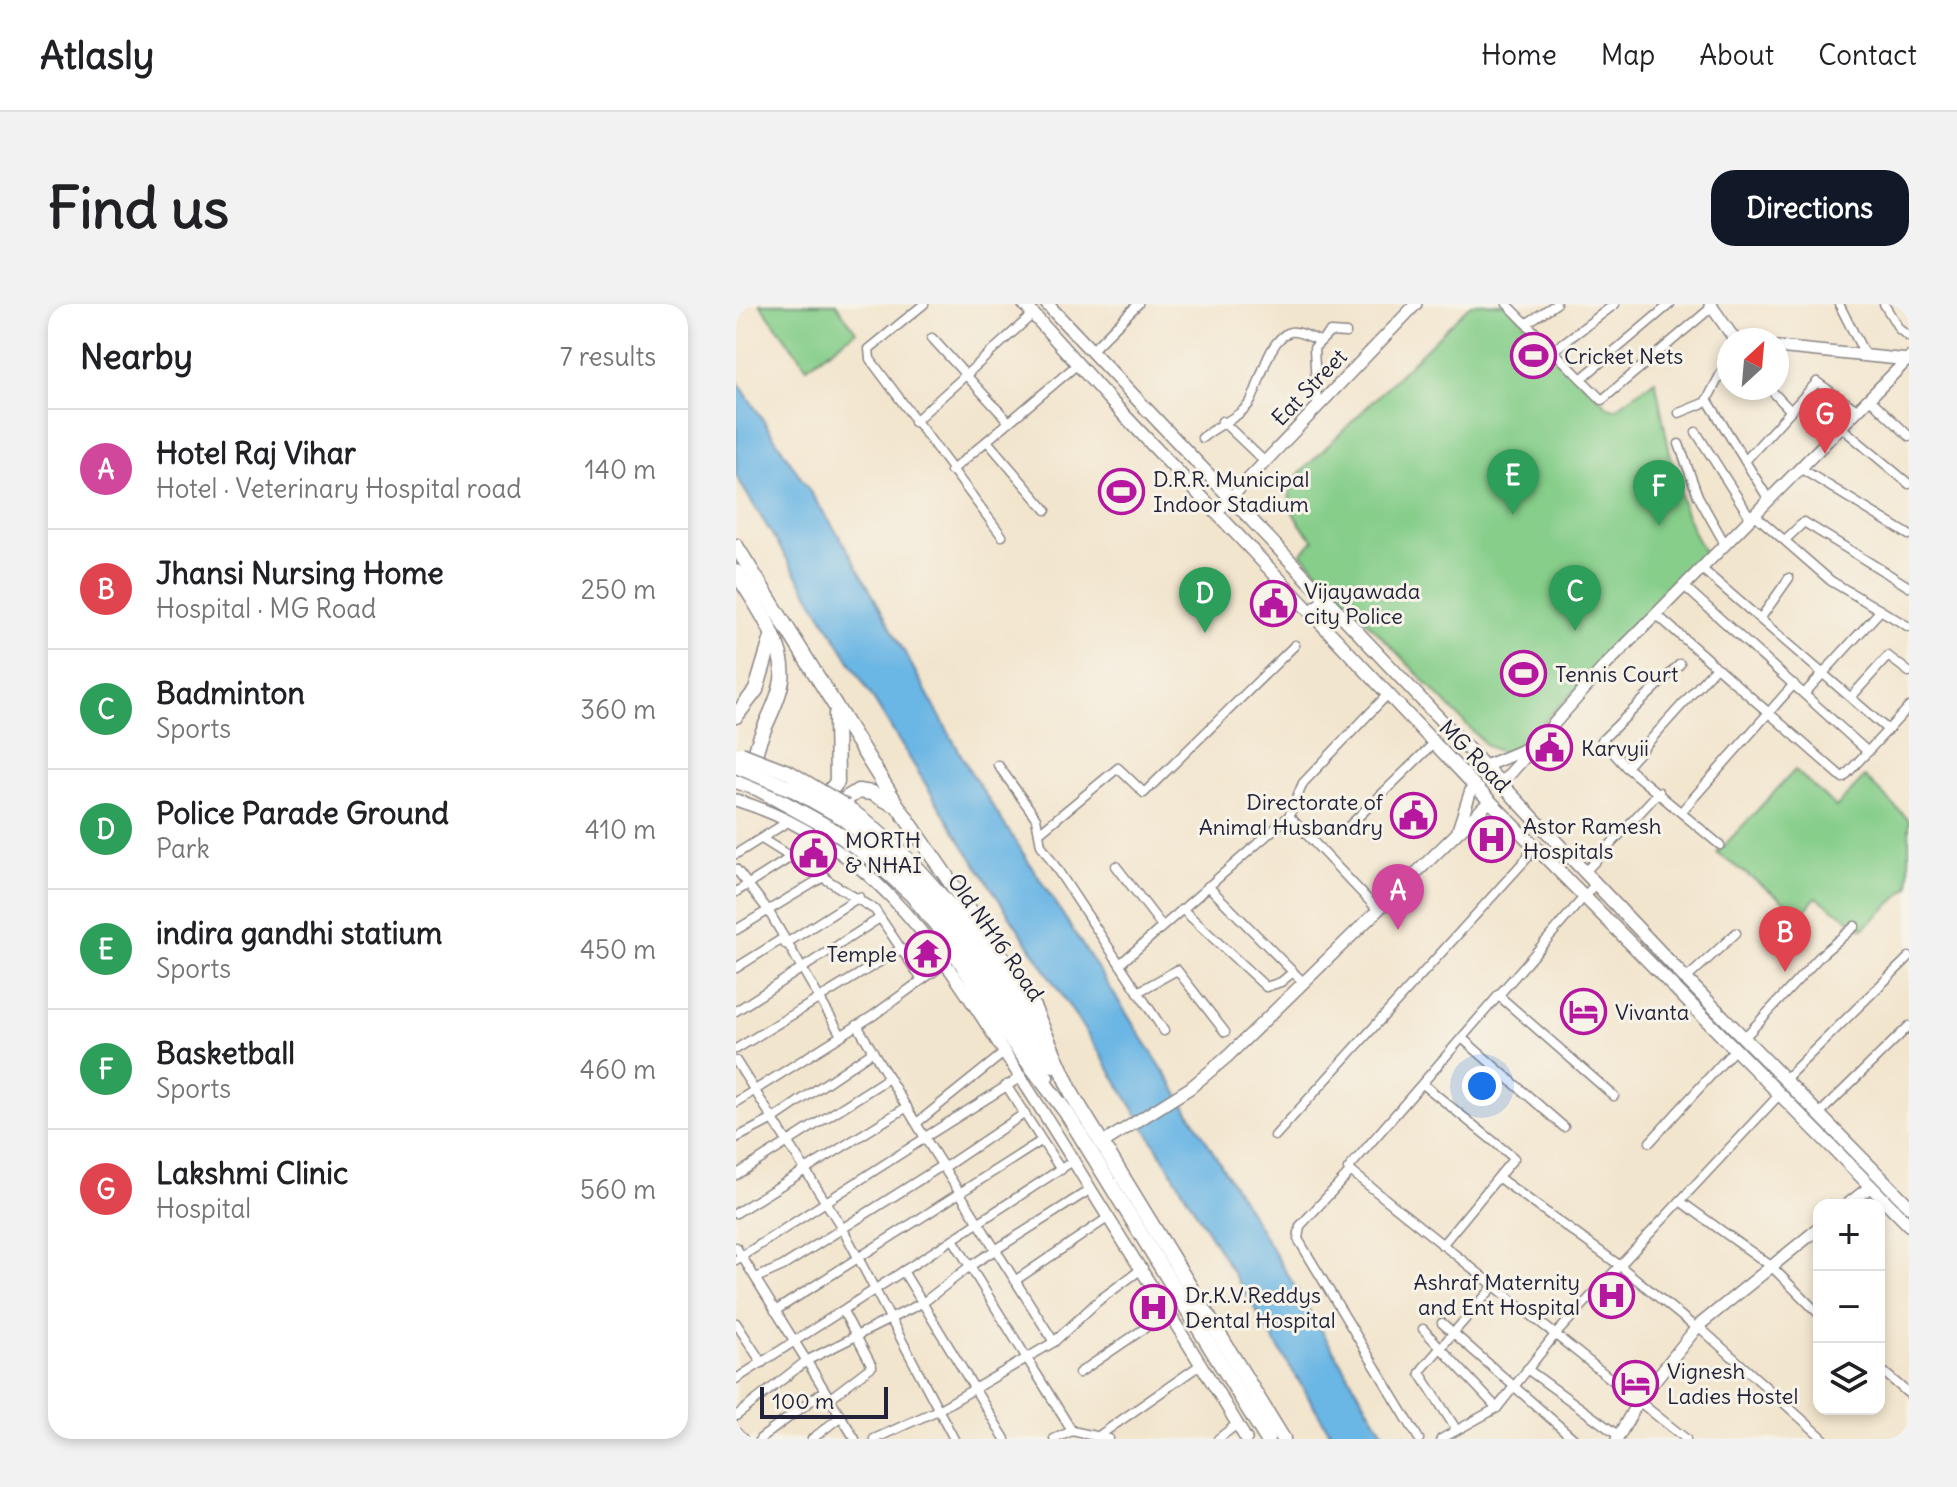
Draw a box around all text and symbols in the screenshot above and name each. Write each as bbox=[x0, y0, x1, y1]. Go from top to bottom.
text: Atlasly bbox=[40, 32, 154, 79]
text: Home bbox=[1481, 37, 1557, 73]
text: Map bbox=[1601, 37, 1655, 73]
text: About bbox=[1699, 37, 1774, 73]
text: Contact bbox=[1818, 37, 1917, 73]
button: Directions bbox=[1711, 170, 1909, 246]
text: Find us bbox=[48, 173, 229, 243]
north arrow bbox=[1717, 328, 1789, 400]
sports icon: Cricket Nets bbox=[1509, 332, 1557, 380]
text: Nearby bbox=[80, 335, 193, 378]
text: 7 results bbox=[560, 340, 656, 373]
place label: Cricket Nets bbox=[1564, 342, 1683, 370]
street label: Eat Street bbox=[1265, 343, 1353, 431]
pin: G bbox=[1799, 388, 1851, 454]
text: Hotel Raj Vihar bbox=[156, 434, 356, 472]
pin: E bbox=[1487, 449, 1539, 515]
text: A bbox=[98, 453, 114, 486]
text: 140 m bbox=[585, 453, 656, 486]
pin: F bbox=[1633, 460, 1685, 526]
place label: D.R.R. Municipal Indoor Stadium bbox=[1153, 465, 1310, 518]
sports icon: D.R.R. Municipal Indoor Stadium bbox=[1098, 468, 1146, 516]
text: Hotel · Veterinary Hospital road bbox=[156, 472, 522, 505]
text: Jhansi Nursing Home bbox=[156, 554, 444, 592]
pin: C bbox=[1549, 565, 1601, 631]
pin: D bbox=[1179, 567, 1231, 633]
text: B bbox=[97, 573, 115, 606]
text: 250 m bbox=[581, 573, 656, 606]
place label: Vijayawada city Police bbox=[1304, 577, 1420, 630]
public building icon: Vijayawada city Police bbox=[1249, 580, 1297, 628]
text: Hospital · MG Road bbox=[156, 592, 376, 625]
sports icon: Tennis Court bbox=[1500, 650, 1548, 698]
place label: Tennis Court bbox=[1555, 660, 1678, 688]
text: Badminton bbox=[156, 674, 305, 712]
text: C bbox=[97, 693, 115, 726]
text: 360 m bbox=[580, 693, 656, 726]
text: Sports bbox=[156, 712, 231, 745]
street label: MG Road bbox=[1433, 714, 1517, 798]
public building icon: Karvyii bbox=[1526, 724, 1574, 772]
place label: Karvyii bbox=[1581, 734, 1649, 762]
place label: Directorate of Animal Husbandry bbox=[1199, 788, 1384, 841]
public building icon: Directorate of Animal Husbandry bbox=[1390, 791, 1438, 839]
text: Police Parade Ground bbox=[156, 794, 449, 832]
place label: Astor Ramesh Hospitals bbox=[1523, 812, 1661, 865]
text: D bbox=[97, 813, 115, 846]
text: 410 m bbox=[585, 813, 656, 846]
hospital icon: Astor Ramesh Hospitals bbox=[1468, 815, 1516, 863]
place label: MORTH & NHAI bbox=[845, 826, 922, 879]
public building icon: MORTH & NHAI bbox=[790, 829, 838, 877]
text: Park bbox=[156, 832, 210, 865]
pin: A bbox=[1372, 864, 1424, 930]
street label: Old NH16 Road bbox=[942, 868, 1050, 1006]
pin: B bbox=[1759, 906, 1811, 972]
text: indira gandhi statium bbox=[156, 914, 442, 952]
temple icon: Temple bbox=[904, 930, 952, 978]
text: E bbox=[98, 933, 114, 966]
text: 450 m bbox=[580, 933, 656, 966]
place label: Temple bbox=[827, 940, 897, 968]
text: Sports bbox=[156, 952, 231, 985]
hotel icon: Vivanta bbox=[1560, 988, 1608, 1036]
place label: Vivanta bbox=[1615, 998, 1689, 1026]
text: Basketball bbox=[156, 1034, 295, 1072]
text: F bbox=[99, 1053, 113, 1086]
text: 460 m bbox=[580, 1053, 656, 1086]
your location bbox=[1462, 1066, 1502, 1106]
text: Sports bbox=[156, 1072, 231, 1105]
text: Lakshmi Clinic bbox=[156, 1154, 348, 1192]
text: G bbox=[97, 1173, 115, 1206]
text: 560 m bbox=[580, 1173, 656, 1206]
text: Hospital bbox=[156, 1192, 251, 1225]
map controls bbox=[1813, 1199, 1885, 1415]
button: + bbox=[1813, 1199, 1885, 1271]
place label: Ashraf Maternity and Ent Hospital bbox=[1414, 1268, 1580, 1321]
hospital icon: Ashraf Maternity and Ent Hospital bbox=[1587, 1271, 1635, 1319]
button: − bbox=[1813, 1271, 1885, 1343]
place label: Dr.K.V.Reddys Dental Hospital bbox=[1185, 1281, 1336, 1334]
hospital icon: Dr.K.V.Reddys Dental Hospital bbox=[1130, 1284, 1178, 1332]
button: layers bbox=[1813, 1343, 1885, 1415]
place label: Vignesh Ladies Hostel bbox=[1667, 1357, 1798, 1410]
hotel icon: Vignesh Ladies Hostel bbox=[1612, 1360, 1660, 1408]
scale bar bbox=[760, 1383, 888, 1419]
text: 100 m bbox=[772, 1387, 834, 1415]

